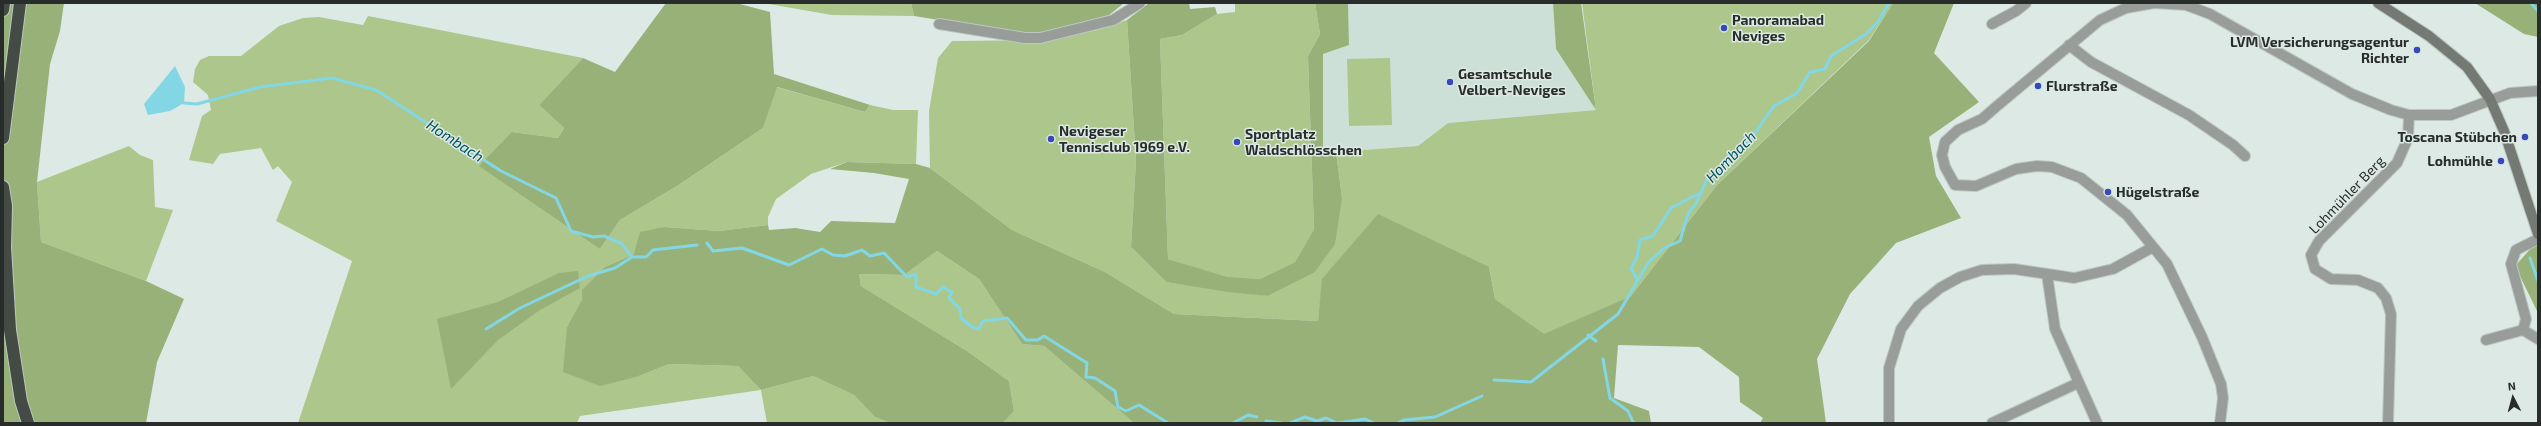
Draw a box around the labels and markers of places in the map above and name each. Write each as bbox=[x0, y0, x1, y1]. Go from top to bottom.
place label: Panoramabad Neviges bbox=[1732, 12, 1824, 44]
marker: Panoramabad Neviges bbox=[1719, 23, 1729, 33]
place label: LVM Versicherungsagentur Richter bbox=[2230, 34, 2409, 66]
marker: LVM Versicherungsagentur Richter bbox=[2412, 45, 2422, 55]
place label: Gesamtschule Velbert-Neviges bbox=[1458, 66, 1566, 98]
marker: Gesamtschule Velbert-Neviges bbox=[1445, 77, 1455, 87]
place label: Flurstraße bbox=[2046, 78, 2118, 94]
marker: Flurstraße bbox=[2033, 81, 2043, 91]
place label: Nevigeser Tennisclub 1969 e.V. bbox=[1059, 123, 1190, 156]
place label: Sportplatz Waldschlösschen bbox=[1245, 126, 1362, 158]
place label: Toscana Stübchen bbox=[2397, 129, 2517, 145]
marker: Toscana Stübchen bbox=[2520, 132, 2530, 142]
marker: Nevigeser Tennisclub 1969 e.V. bbox=[1046, 134, 1056, 144]
marker: Sportplatz Waldschlösschen bbox=[1232, 137, 1242, 147]
place label: Lohmühle bbox=[2427, 153, 2493, 169]
marker: Lohmühle bbox=[2496, 156, 2506, 166]
place label: Hügelstraße bbox=[2116, 184, 2199, 200]
marker: Hügelstraße bbox=[2103, 187, 2113, 197]

